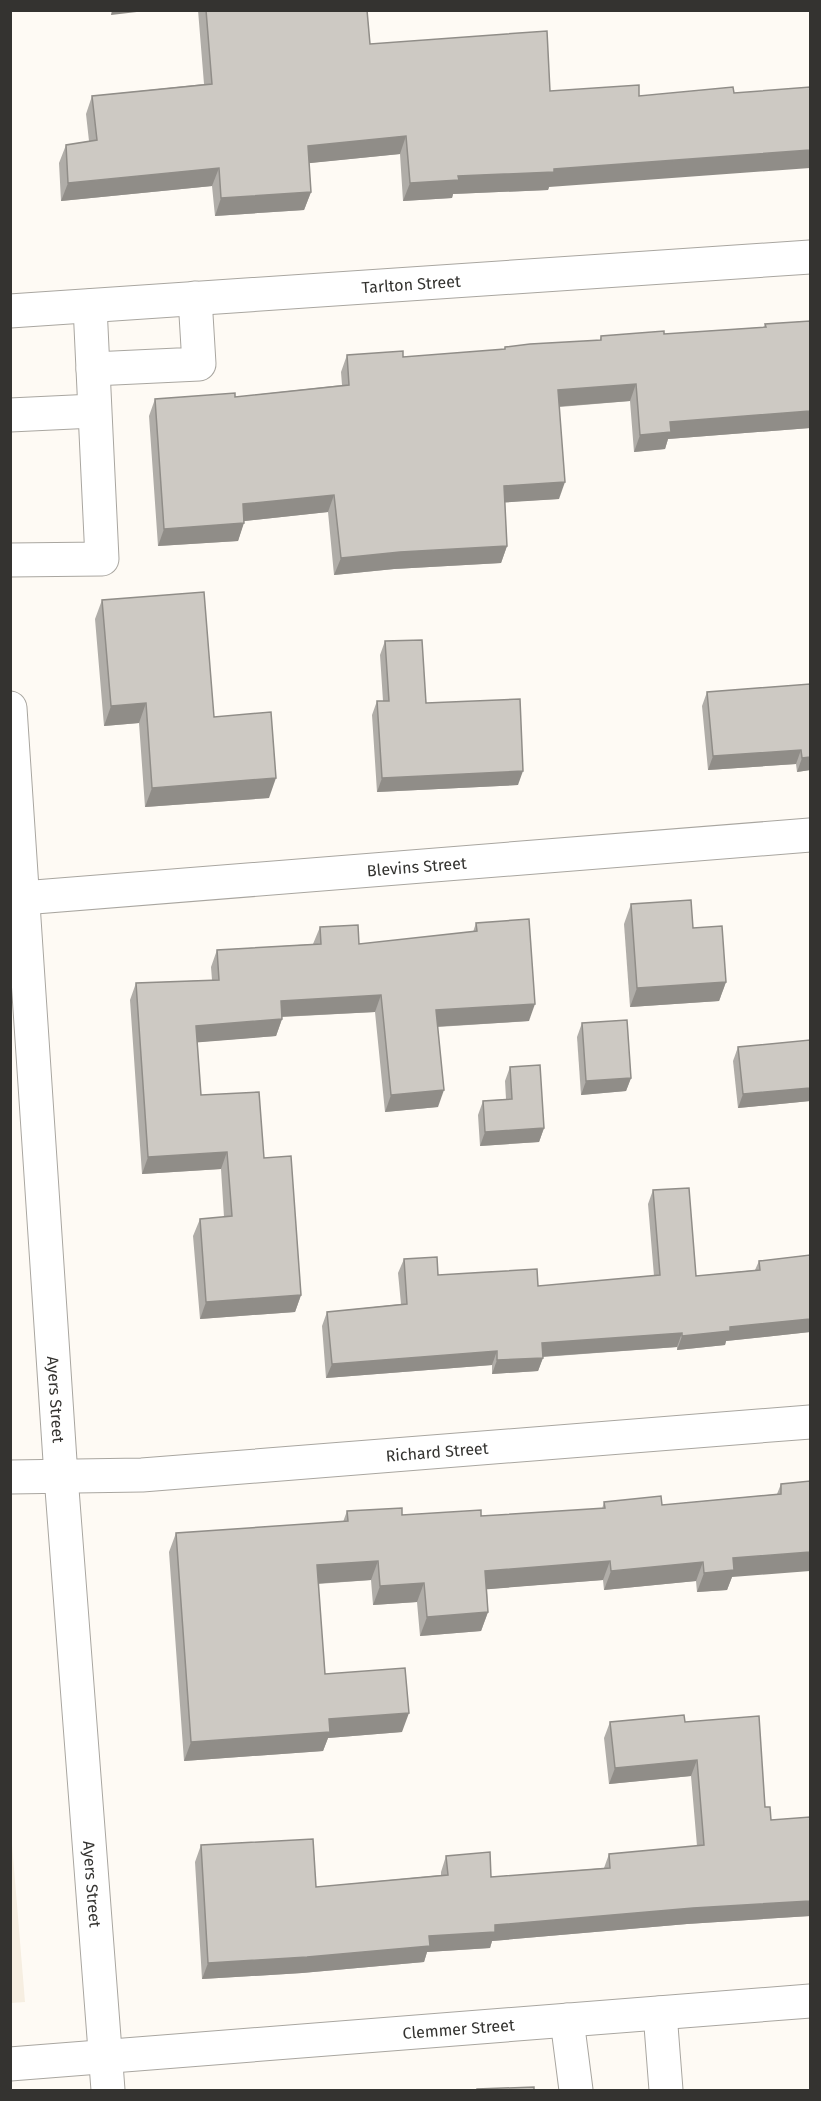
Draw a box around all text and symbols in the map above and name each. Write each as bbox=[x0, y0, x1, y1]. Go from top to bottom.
street label: Tarlton Street bbox=[361, 271, 461, 297]
street label: Blevins Street bbox=[366, 853, 468, 880]
street label: Ayers Street bbox=[44, 1356, 68, 1444]
street label: Richard Street bbox=[385, 1438, 489, 1465]
street label: Ayers Street bbox=[79, 1840, 105, 1928]
street label: Clemmer Street bbox=[402, 2015, 516, 2043]

